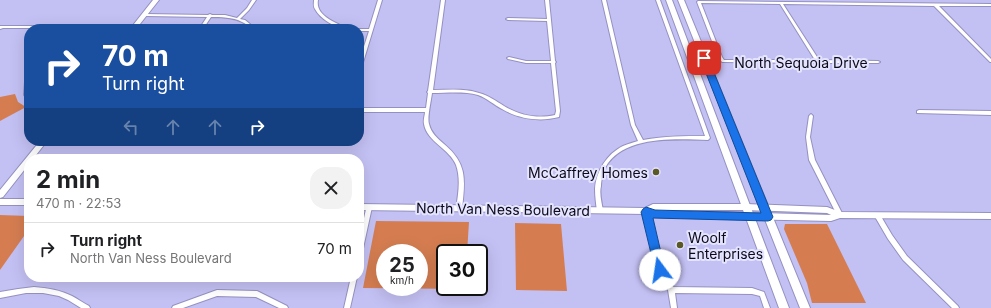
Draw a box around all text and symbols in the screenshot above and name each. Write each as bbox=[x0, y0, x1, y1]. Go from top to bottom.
text: 70 m bbox=[102, 39, 169, 73]
icon: right bbox=[36, 40, 88, 92]
pin bbox=[687, 41, 721, 75]
icon: arrive bbox=[693, 47, 715, 69]
street label: North Sequoia Drive bbox=[734, 54, 868, 71]
text: Turn right bbox=[102, 73, 185, 94]
icon: left bbox=[120, 116, 142, 138]
icon: ahead bbox=[162, 116, 184, 138]
icon: ahead bbox=[204, 116, 226, 138]
icon: right bbox=[246, 116, 268, 138]
place label: McCaffrey Homes bbox=[528, 164, 648, 181]
text: 2 min bbox=[36, 165, 100, 194]
button: close bbox=[310, 167, 352, 209]
marker: McCaffrey Homes bbox=[651, 167, 661, 177]
text: 470 m · 22:53 bbox=[36, 195, 121, 211]
street label: North Van Ness Boulevard bbox=[416, 199, 590, 219]
place label: Woolf Enterprises bbox=[688, 229, 763, 262]
text: Turn right bbox=[70, 231, 142, 250]
icon: right bbox=[36, 238, 58, 260]
text: 70 m bbox=[317, 239, 352, 258]
marker: Woolf Enterprises bbox=[675, 240, 685, 250]
speed limit sign: 30 bbox=[436, 244, 488, 296]
position arrow bbox=[639, 249, 681, 291]
text: North Van Ness Boulevard bbox=[70, 250, 232, 266]
text: 25 bbox=[389, 253, 415, 277]
text: km/h bbox=[390, 274, 414, 286]

